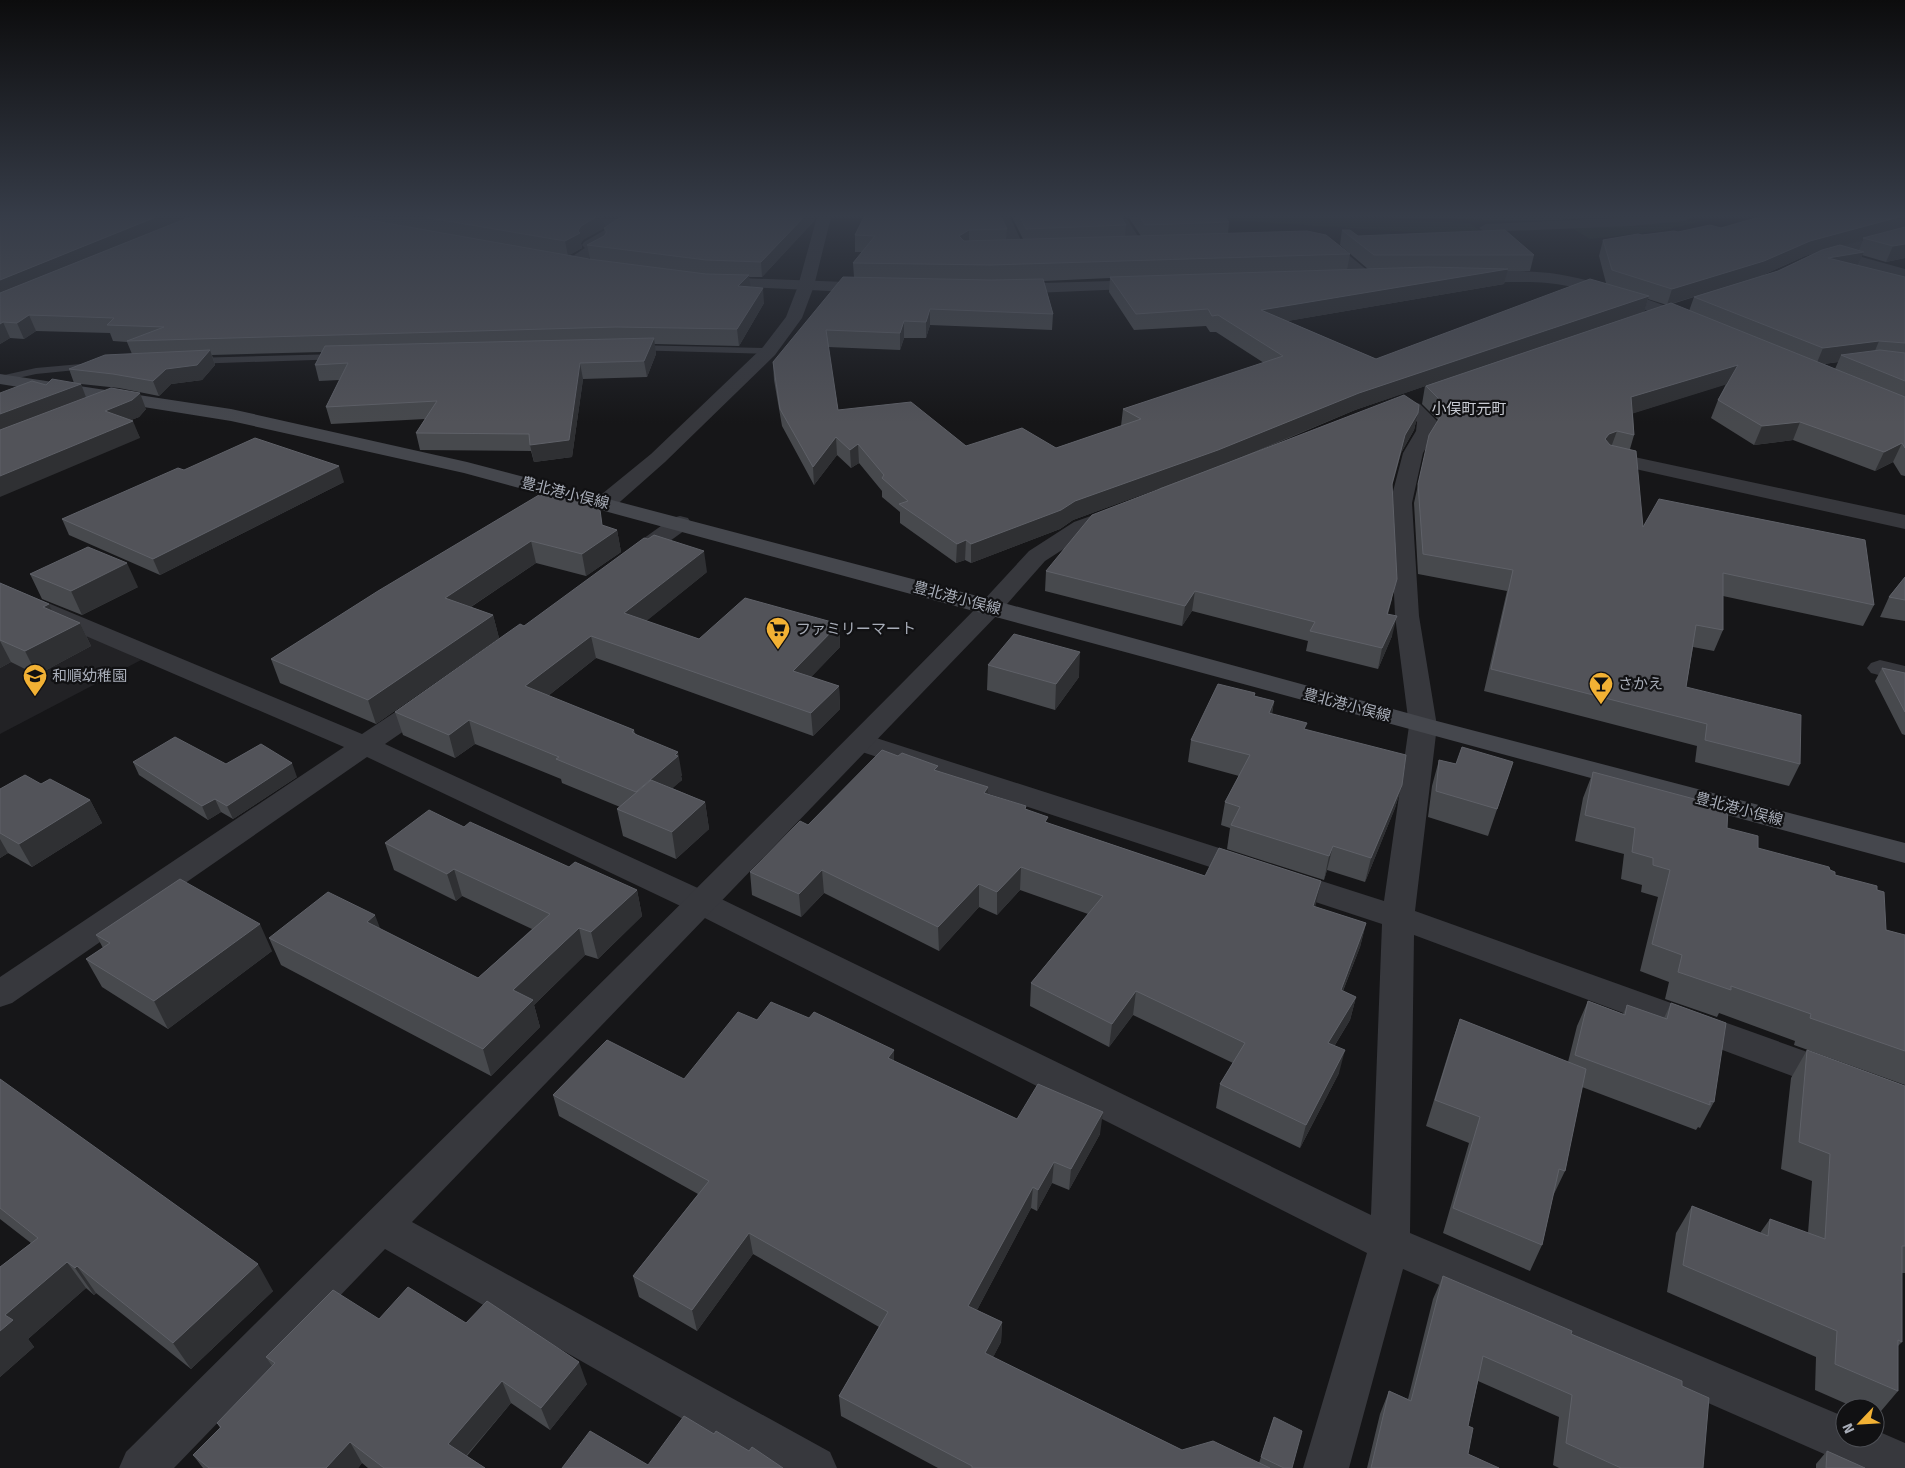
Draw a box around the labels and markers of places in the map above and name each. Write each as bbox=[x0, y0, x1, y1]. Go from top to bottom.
supermarket icon: ファミリーマート bbox=[765, 616, 791, 650]
place label: ファミリーマート bbox=[796, 620, 916, 638]
school or university icon: 和順幼稚園 bbox=[22, 663, 48, 697]
place label: 和順幼稚園 bbox=[52, 667, 127, 685]
bar icon: さかえ bbox=[1588, 671, 1614, 705]
place label: さかえ bbox=[1618, 675, 1663, 693]

